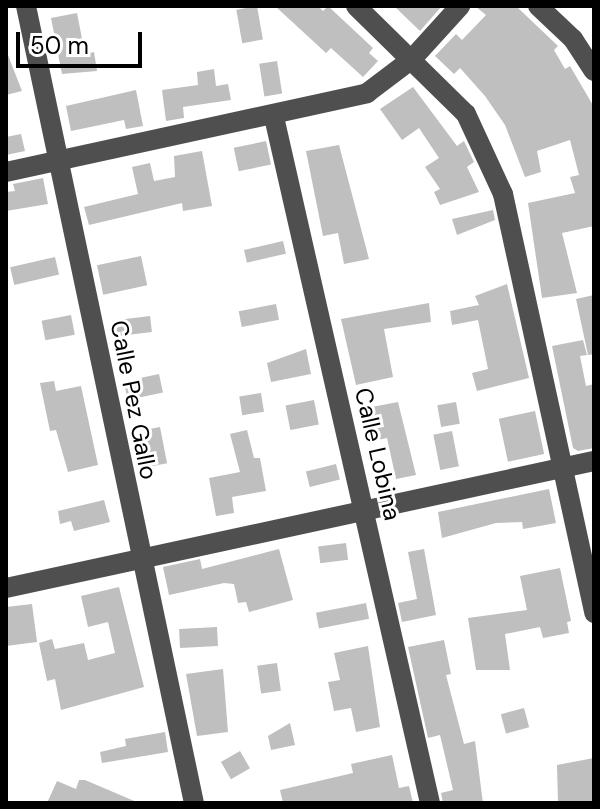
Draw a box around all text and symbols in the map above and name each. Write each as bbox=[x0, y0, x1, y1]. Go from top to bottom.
scale bar bbox=[20, 16, 146, 66]
text: 50 m bbox=[30, 30, 89, 61]
street label: Calle Pez Gallo bbox=[104, 318, 164, 482]
street label: Calle Lobina bbox=[349, 385, 407, 523]

